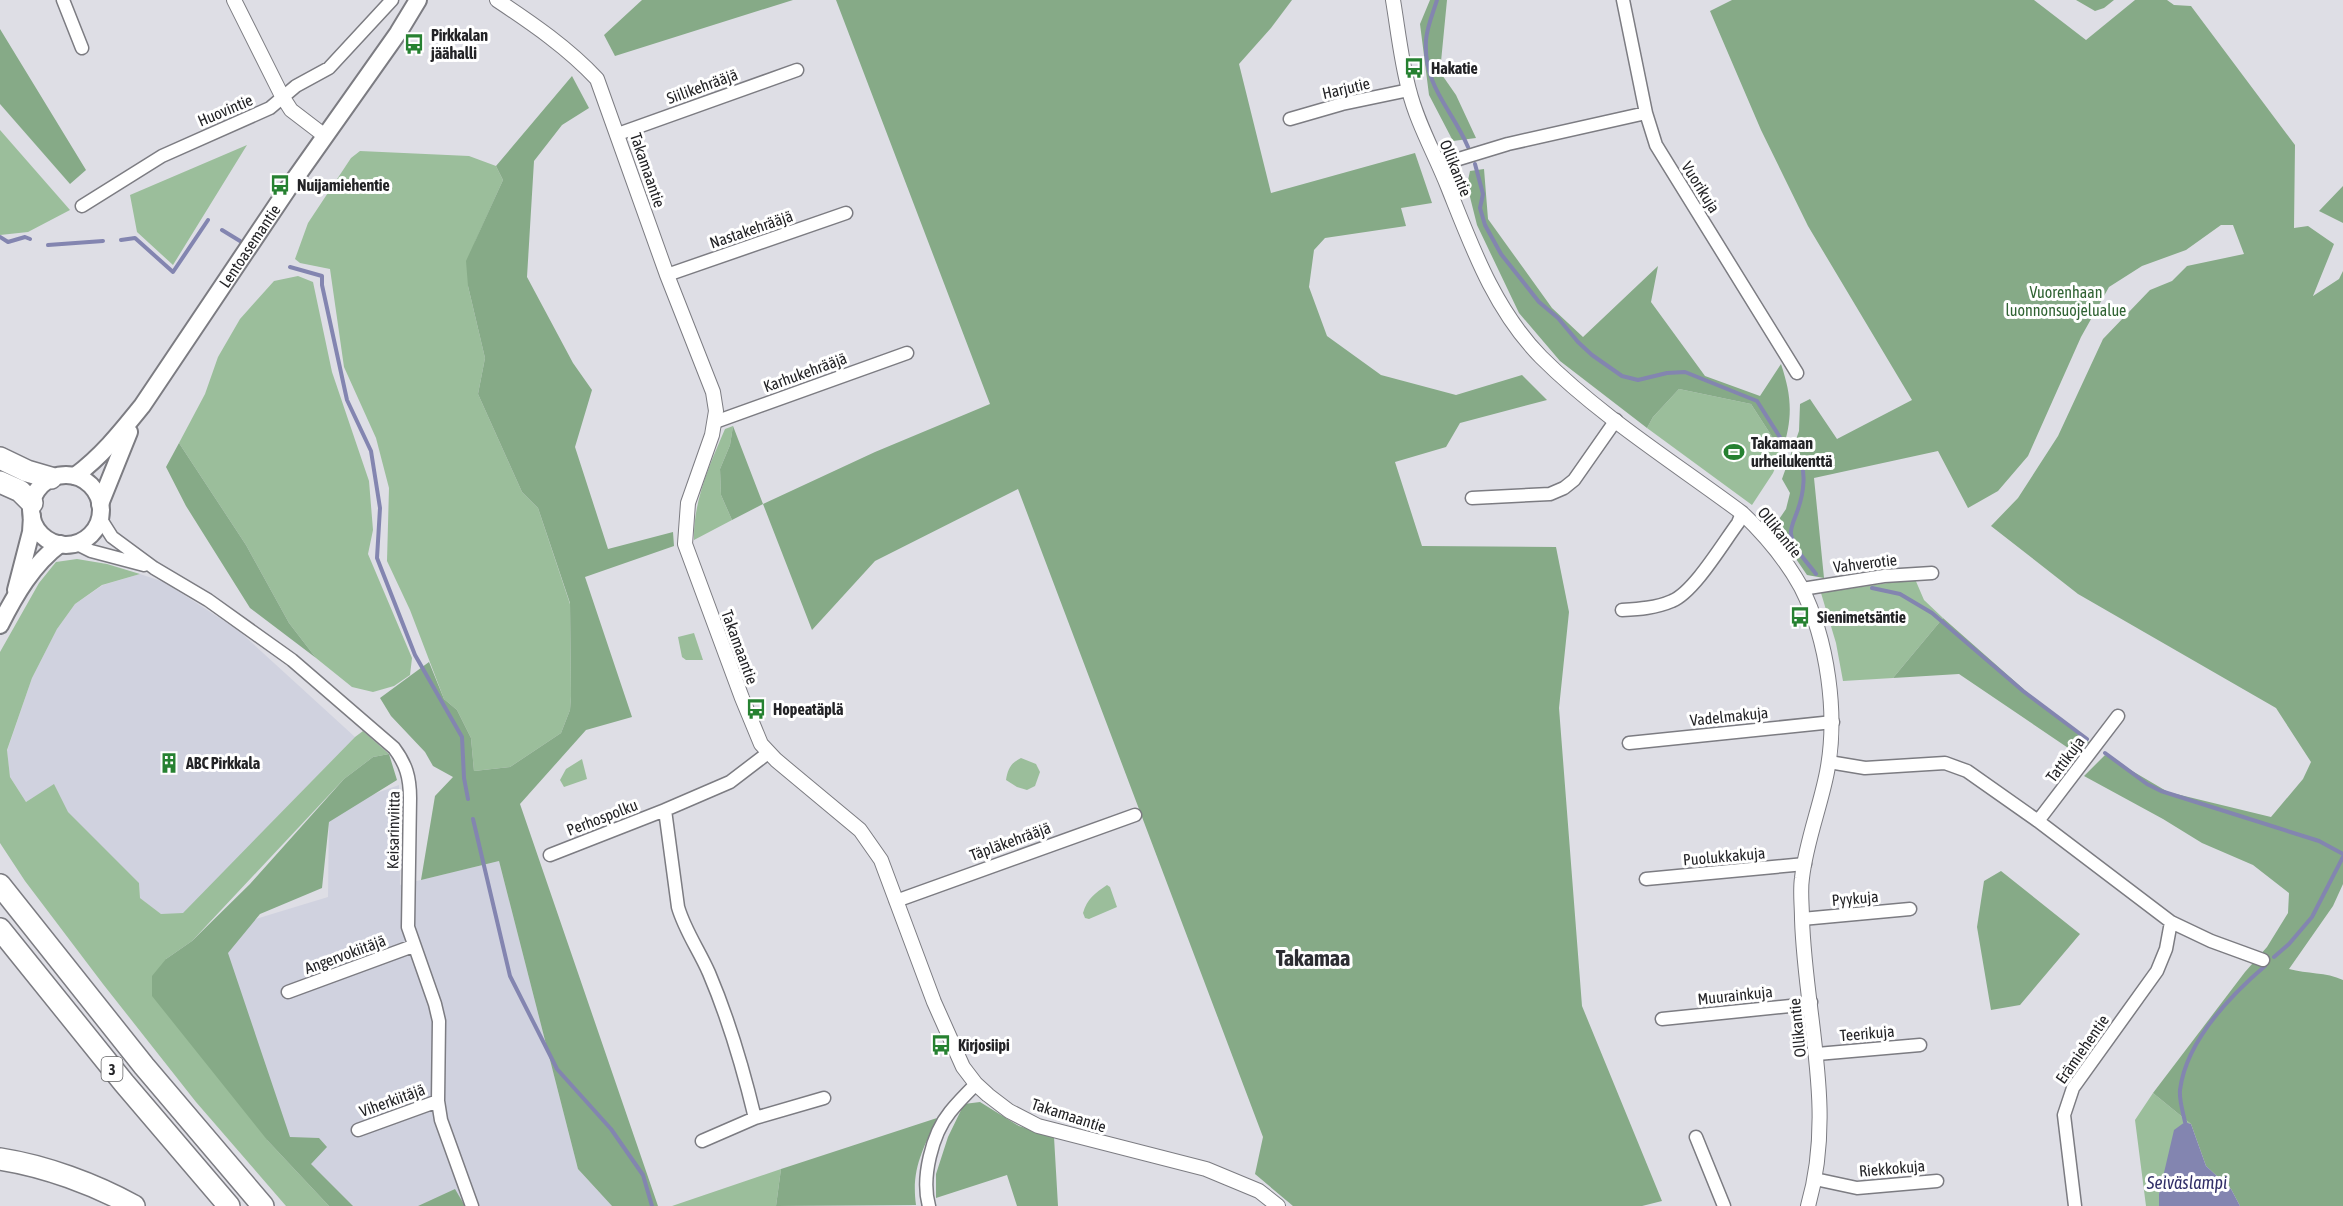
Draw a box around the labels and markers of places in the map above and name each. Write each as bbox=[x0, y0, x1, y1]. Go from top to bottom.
place label: Pirkkalan jäähalli bbox=[430, 26, 488, 62]
bus stop icon: Pirkkalan jäähalli bbox=[402, 32, 426, 56]
bus stop icon: Hakatie bbox=[1402, 56, 1426, 80]
place label: Hakatie bbox=[1431, 59, 1478, 77]
bus stop icon: Nuijamiehentie bbox=[268, 173, 292, 197]
place label: Nuijamiehentie bbox=[297, 176, 390, 194]
place label: Takamaan urheilukenttä bbox=[1751, 434, 1833, 470]
sports icon: Takamaan urheilukenttä bbox=[1722, 440, 1746, 464]
bus stop icon: Sienimetsäntie bbox=[1788, 605, 1812, 629]
place label: Sienimetsäntie bbox=[1817, 608, 1906, 626]
bus stop icon: Hopeatäplä bbox=[744, 697, 768, 721]
place label: Hopeatäplä bbox=[773, 700, 843, 718]
building icon: ABC Pirkkala bbox=[157, 751, 181, 775]
place label: ABC Pirkkala bbox=[185, 754, 260, 772]
bus stop icon: Kirjosiipi bbox=[929, 1033, 953, 1057]
place label: Kirjosiipi bbox=[958, 1036, 1010, 1054]

